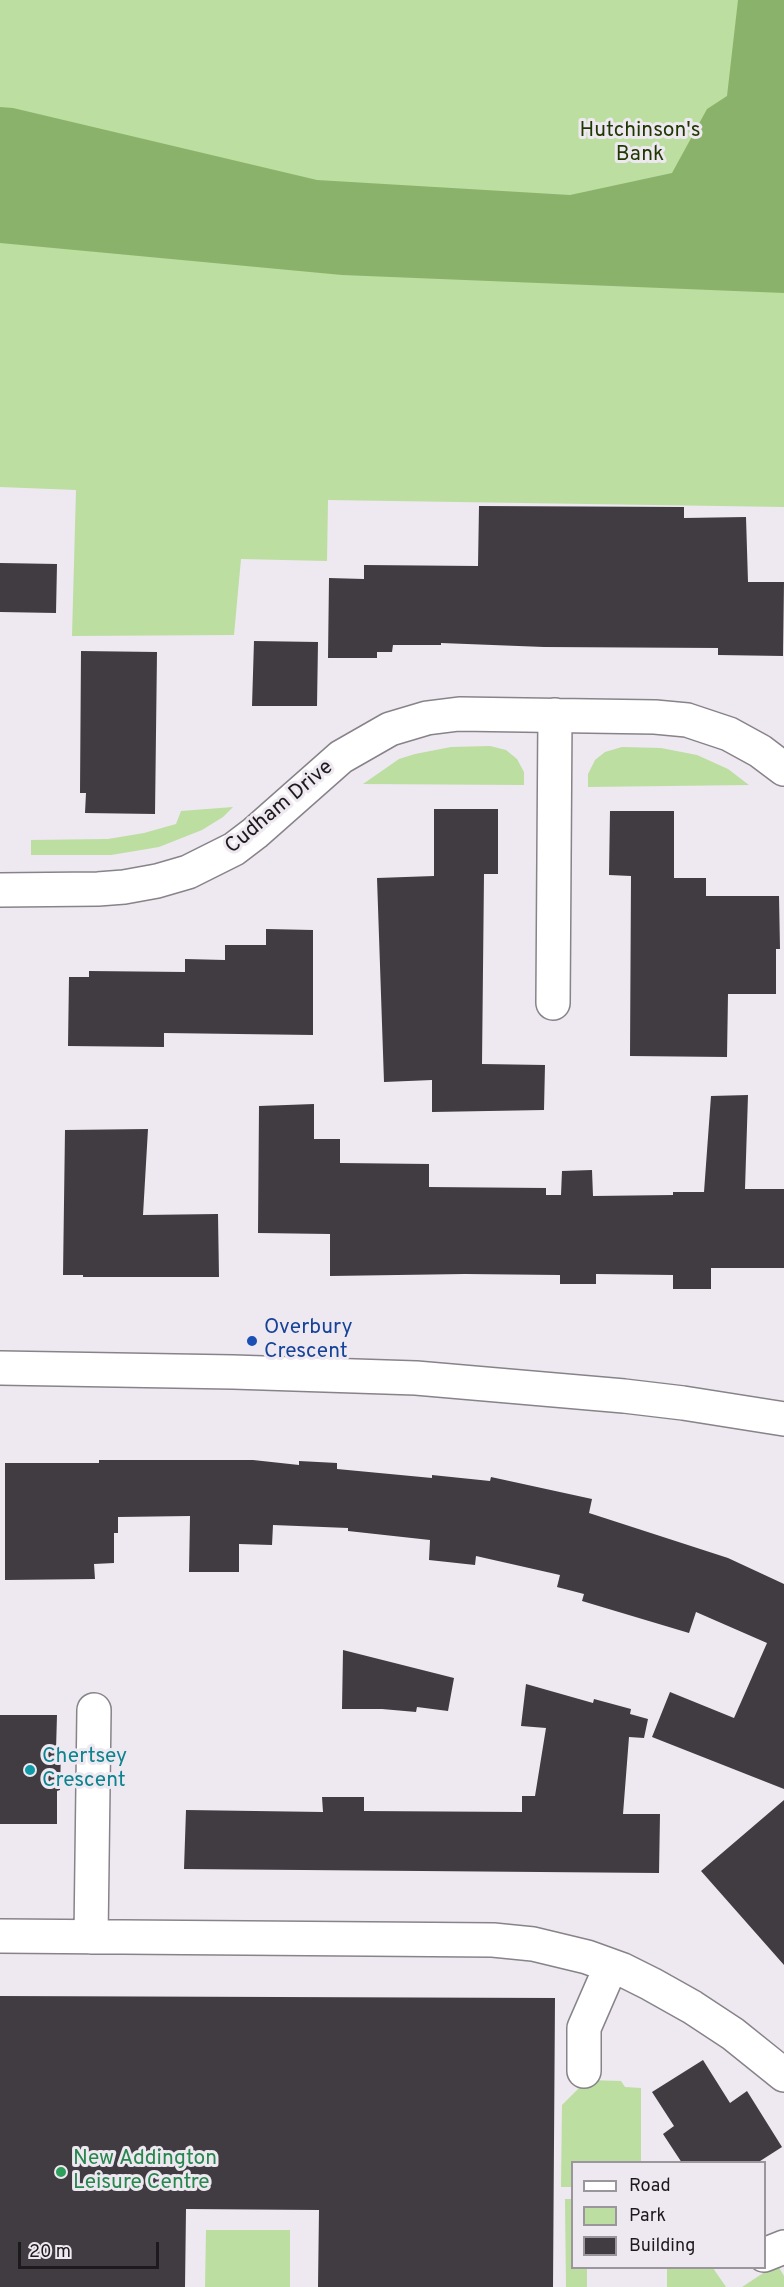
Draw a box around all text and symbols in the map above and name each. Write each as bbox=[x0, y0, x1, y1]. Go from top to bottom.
park label: Hutchinson's Bank bbox=[579, 119, 701, 169]
street label: Cudham Drive bbox=[221, 756, 339, 860]
place label: Overbury Crescent bbox=[264, 1316, 353, 1366]
marker: Overbury Crescent bbox=[245, 1334, 259, 1348]
place label: Chertsey Crescent bbox=[42, 1745, 127, 1795]
marker: Chertsey Crescent bbox=[23, 1763, 37, 1777]
place label: New Addington Leisure Centre bbox=[73, 2147, 217, 2197]
legend bbox=[571, 2161, 766, 2269]
marker: New Addington Leisure Centre bbox=[54, 2165, 68, 2179]
text: Road bbox=[629, 2175, 671, 2198]
text: Park bbox=[629, 2205, 666, 2228]
scale bar bbox=[21, 2230, 162, 2268]
text: Building bbox=[629, 2235, 695, 2258]
text: 20 m bbox=[29, 2241, 71, 2264]

